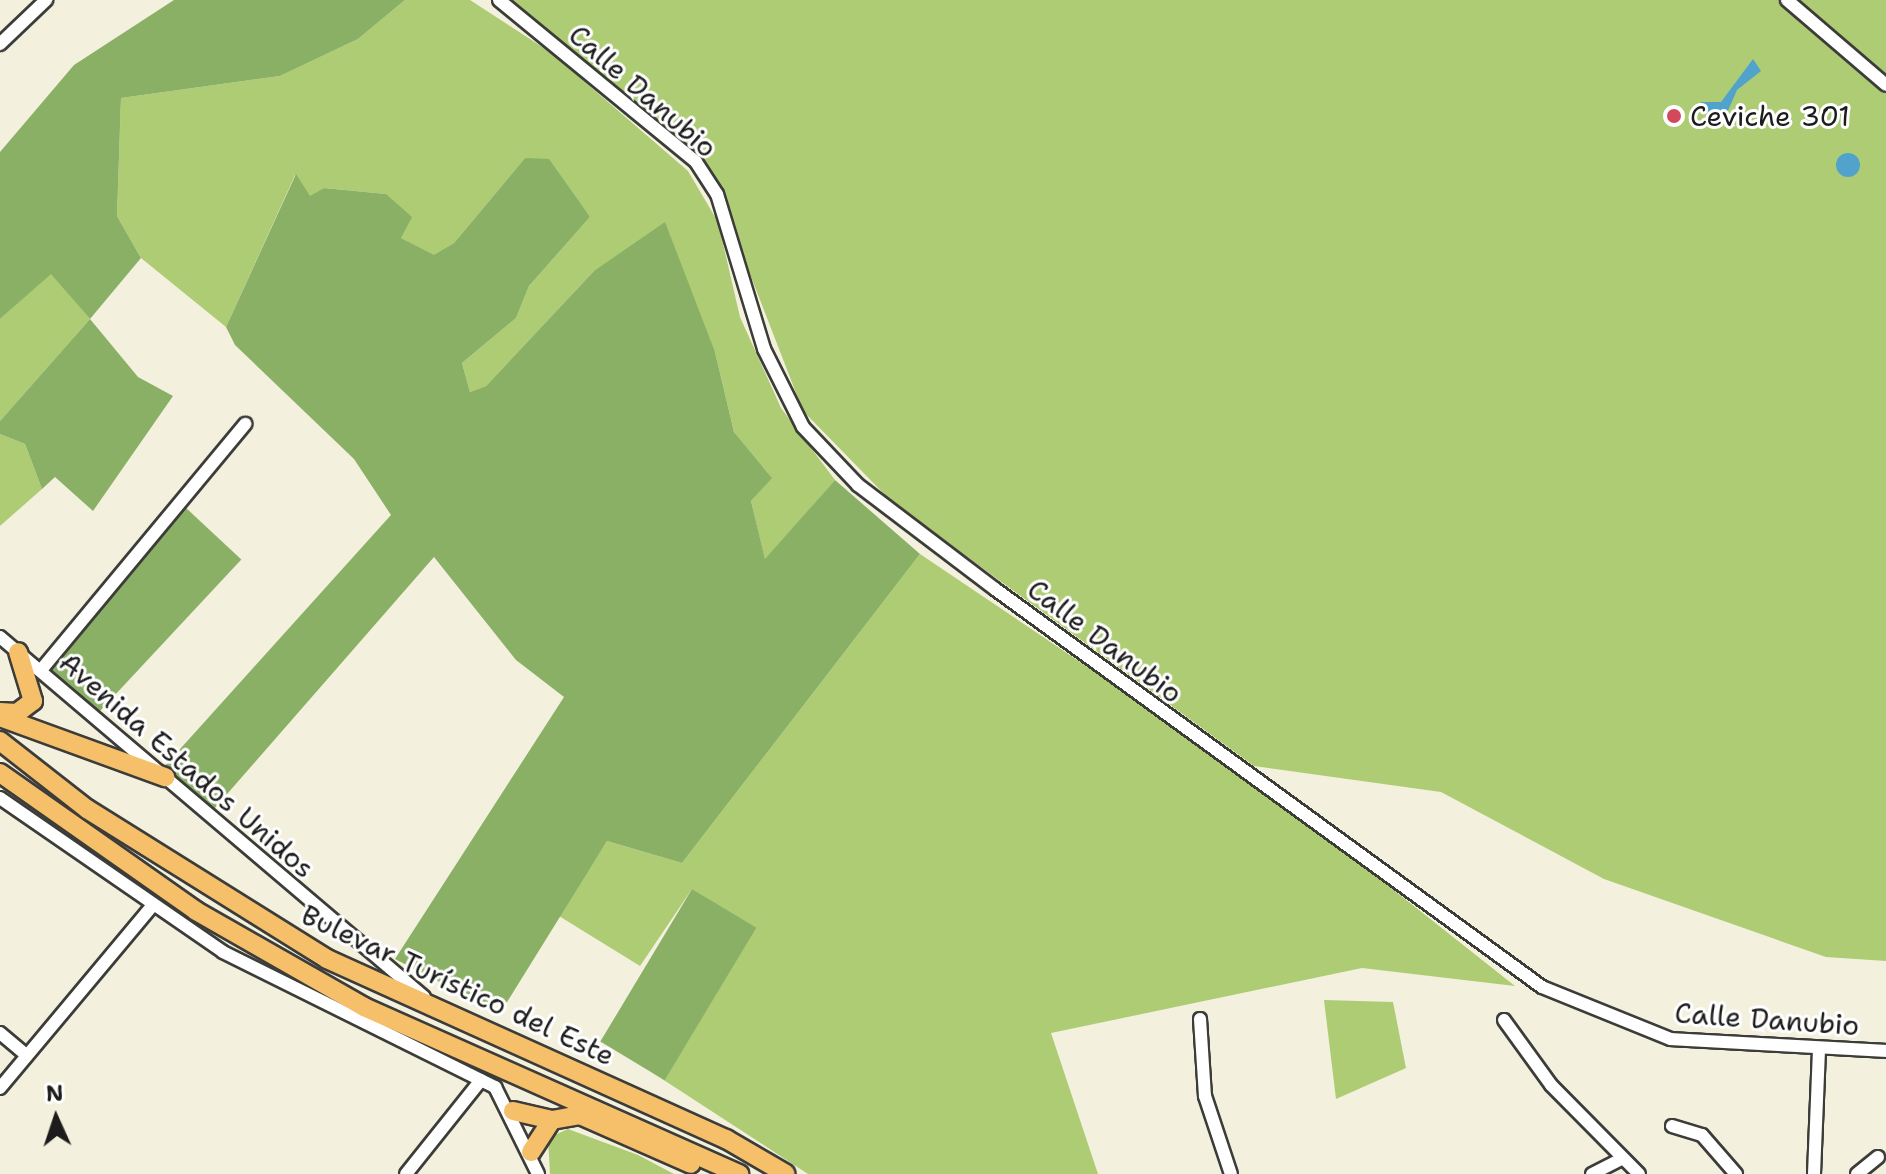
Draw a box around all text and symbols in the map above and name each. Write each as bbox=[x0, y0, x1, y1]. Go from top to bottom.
street label: Calle Danubio bbox=[562, 18, 724, 164]
place label: Ceviche 301 bbox=[1690, 99, 1850, 133]
marker: Ceviche 301 bbox=[1665, 107, 1683, 125]
street label: Calle Danubio bbox=[1021, 572, 1189, 710]
street label: Avenida Estados Unidos bbox=[53, 645, 321, 885]
street label: Bulevar Turístico del Este bbox=[296, 898, 620, 1072]
street label: Calle Danubio bbox=[1674, 996, 1860, 1042]
north arrow bbox=[16, 1078, 96, 1158]
text: N bbox=[45, 1079, 64, 1108]

